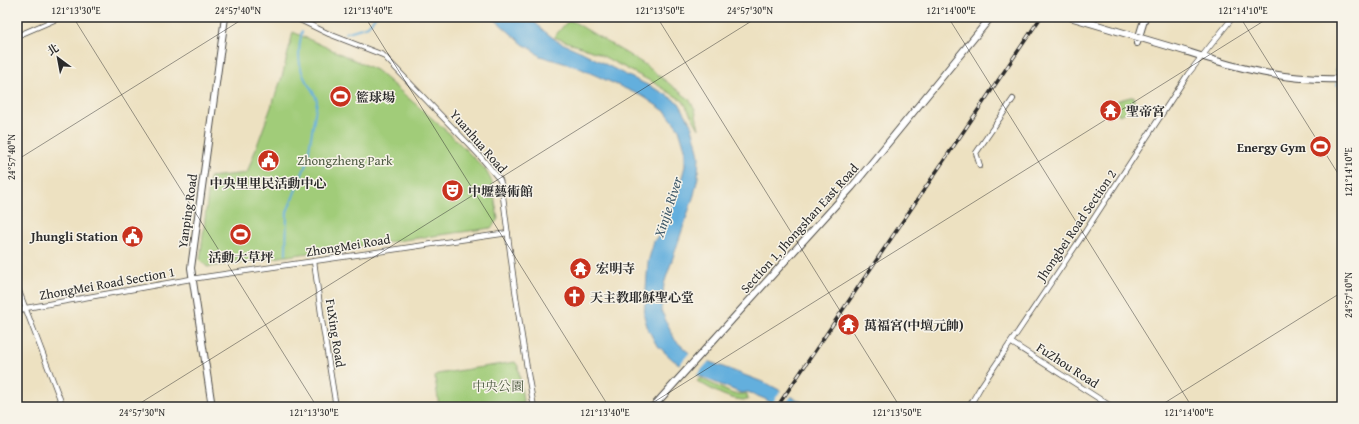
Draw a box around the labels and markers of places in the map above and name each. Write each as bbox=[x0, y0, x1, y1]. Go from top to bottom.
sports icon: 籃球場 bbox=[328, 84, 354, 110]
place label: 籃球場 bbox=[356, 88, 395, 107]
temple icon: 聖帝宮 bbox=[1098, 98, 1124, 124]
place label: 聖帝宮 bbox=[1126, 102, 1165, 121]
sports icon: Energy Gym bbox=[1308, 134, 1334, 160]
place label: Energy Gym bbox=[1237, 138, 1307, 157]
public building icon: 中央里里民活動中心 bbox=[255, 148, 281, 174]
place label: 中央里里民活動中心 bbox=[209, 174, 327, 193]
theatre icon: 中壢藝術館 bbox=[440, 178, 466, 204]
place label: 中壢藝術館 bbox=[468, 182, 533, 201]
sports icon: 活動大草坪 bbox=[228, 222, 254, 248]
public building icon: Jhungli Station bbox=[120, 223, 146, 249]
place label: Jhungli Station bbox=[29, 227, 118, 246]
place label: 活動大草坪 bbox=[208, 248, 274, 267]
temple icon: 宏明寺 bbox=[568, 255, 594, 281]
place label: 宏明寺 bbox=[596, 259, 635, 278]
church icon: 天主教耶穌聖心堂 bbox=[561, 284, 587, 310]
place label: 天主教耶穌聖心堂 bbox=[590, 288, 694, 307]
temple icon: 萬福宮(中壇元帥) bbox=[836, 312, 862, 338]
place label: 萬福宮(中壇元帥) bbox=[864, 316, 964, 335]

